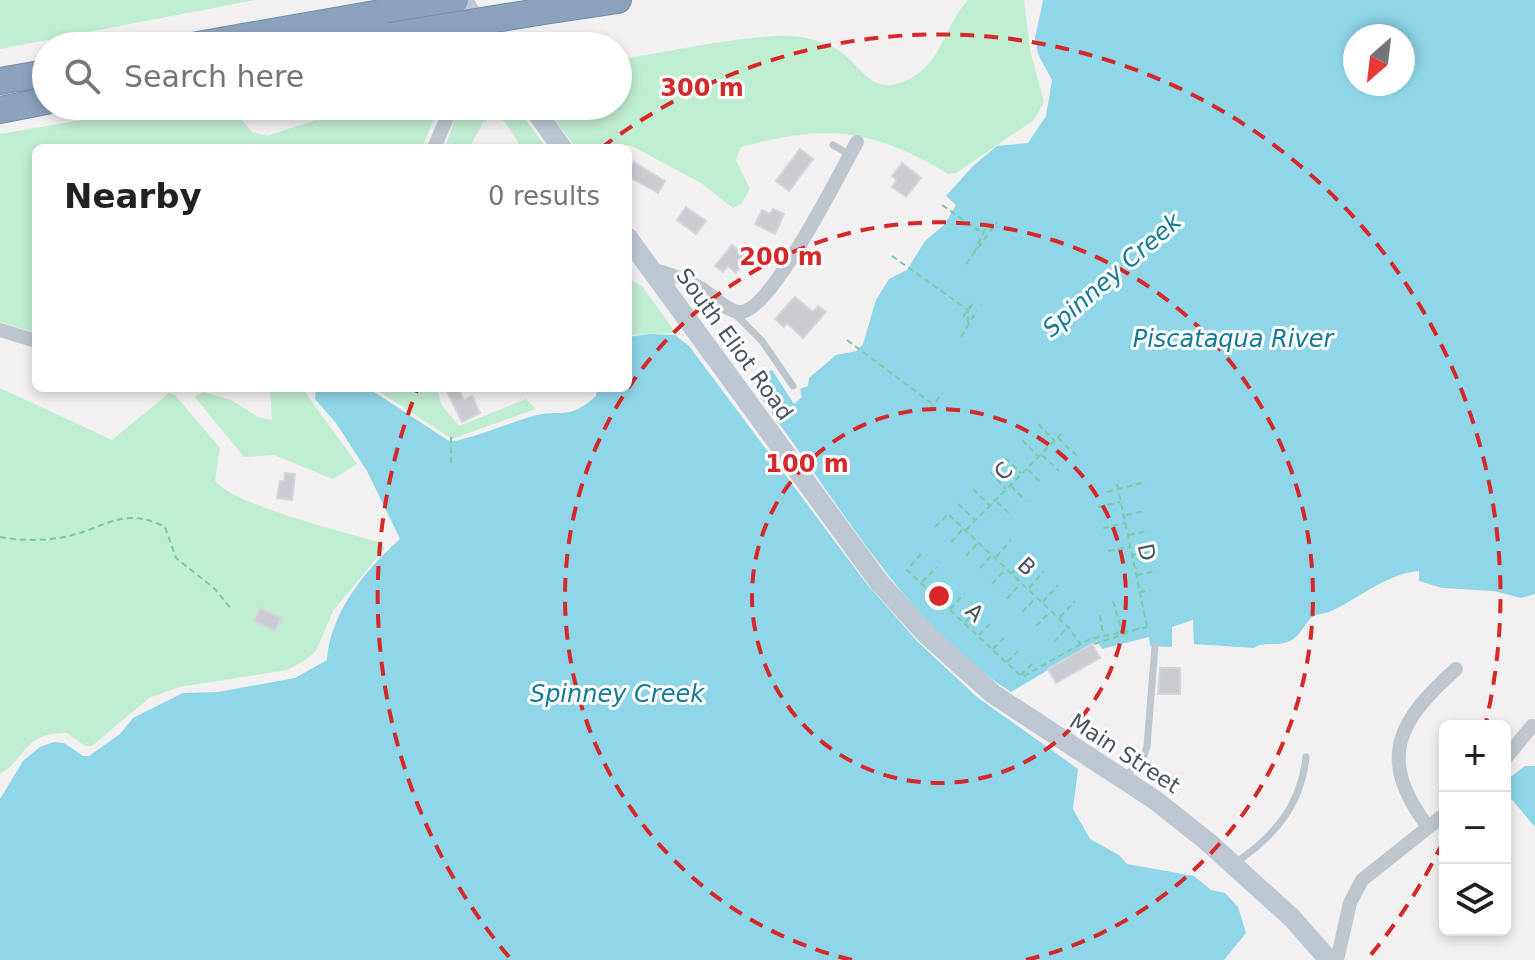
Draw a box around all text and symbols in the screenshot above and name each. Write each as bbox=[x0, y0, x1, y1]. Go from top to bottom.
north arrow bbox=[1343, 24, 1415, 96]
search box bbox=[32, 32, 632, 120]
icon: search bbox=[60, 54, 104, 98]
text: Search here bbox=[124, 59, 304, 94]
text: 300 m bbox=[660, 74, 744, 102]
text: Nearby bbox=[64, 176, 202, 216]
text: 0 results bbox=[488, 181, 600, 211]
water label: Spinney Creek bbox=[1037, 207, 1188, 343]
text: 200 m bbox=[739, 243, 823, 271]
street label: South Eliot Road bbox=[671, 264, 798, 425]
water label: Piscataqua River bbox=[1133, 325, 1335, 353]
text: 100 m bbox=[765, 450, 849, 478]
street label: C bbox=[989, 457, 1018, 486]
street label: D bbox=[1133, 541, 1161, 563]
street label: B bbox=[1013, 552, 1041, 581]
centre of rings bbox=[925, 582, 953, 610]
street label: A bbox=[961, 598, 989, 627]
water label: Spinney Creek bbox=[530, 680, 705, 708]
street label: Main Street bbox=[1065, 709, 1185, 799]
map controls bbox=[1439, 720, 1511, 936]
button: + bbox=[1439, 720, 1511, 792]
button: − bbox=[1439, 792, 1511, 864]
button: layers bbox=[1439, 864, 1511, 936]

